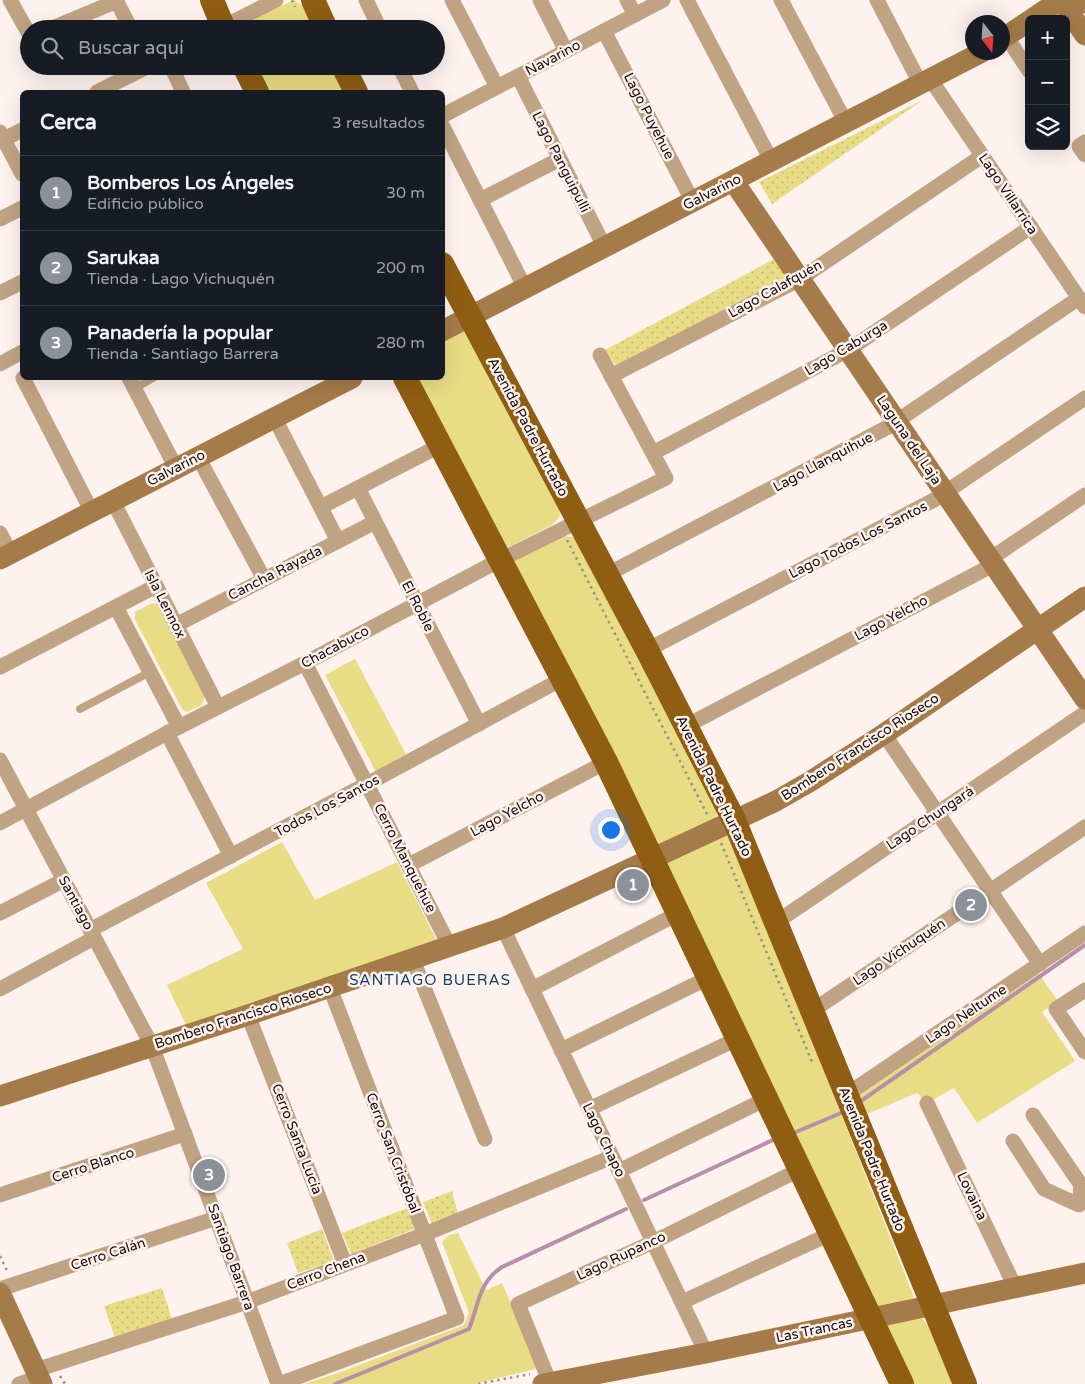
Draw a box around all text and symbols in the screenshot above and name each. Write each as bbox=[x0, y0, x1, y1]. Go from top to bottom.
north arrow bbox=[965, 15, 1010, 60]
map controls bbox=[1025, 15, 1070, 150]
button: + bbox=[1025, 15, 1070, 60]
search box bbox=[20, 20, 445, 75]
icon: search bbox=[38, 34, 66, 62]
street label: Navarino bbox=[522, 36, 584, 80]
text: Buscar aquí bbox=[78, 37, 184, 59]
button: − bbox=[1025, 60, 1070, 105]
street label: Lago Puyehue bbox=[620, 70, 678, 162]
button: layers bbox=[1025, 105, 1070, 150]
street label: Lago Panguipulli bbox=[528, 109, 594, 215]
text: Cerca bbox=[40, 110, 97, 135]
text: 3 resultados bbox=[332, 113, 425, 133]
street label: Lago Villarrica bbox=[975, 150, 1041, 238]
street label: Galvarino bbox=[680, 170, 744, 214]
text: Bomberos Los Ángeles bbox=[87, 172, 294, 194]
text: 1 bbox=[51, 183, 61, 203]
text: 30 m bbox=[386, 183, 425, 203]
text: Edificio público bbox=[87, 194, 204, 214]
text: Sarukaa bbox=[87, 247, 160, 269]
street label: Lago Calafquén bbox=[725, 256, 825, 322]
text: 2 bbox=[51, 258, 61, 278]
text: 200 m bbox=[376, 258, 425, 278]
text: Tienda · Lago Vichuquén bbox=[87, 269, 275, 289]
street label: Lago Caburga bbox=[801, 317, 891, 379]
text: Panadería la popular bbox=[87, 322, 273, 344]
text: 3 bbox=[51, 333, 61, 353]
text: 280 m bbox=[376, 333, 425, 353]
text: Tienda · Santiago Barrera bbox=[87, 344, 279, 364]
street label: Avenida Padre Hurtado bbox=[484, 355, 572, 499]
street label: Laguna del Laja bbox=[873, 392, 945, 488]
street label: Lago Llanquihue bbox=[770, 428, 876, 495]
street label: Galvarino bbox=[144, 446, 208, 490]
street label: Lago Todos Los Santos bbox=[786, 498, 930, 582]
street label: Cancha Rayada bbox=[225, 542, 325, 604]
street label: Isla Lennox bbox=[141, 567, 189, 641]
street label: El Roble bbox=[398, 578, 438, 634]
street label: Lago Yelcho bbox=[851, 592, 931, 644]
street label: Chacabuco bbox=[298, 622, 372, 672]
street label: Bombero Francisco Rioseco bbox=[778, 690, 942, 804]
street label: Avenida Padre Hurtado bbox=[672, 713, 756, 859]
street label: Todos Los Santos bbox=[272, 771, 382, 841]
street label: Lago Chungará bbox=[883, 782, 977, 854]
street label: Lago Yelcho bbox=[467, 788, 547, 840]
street label: Cerro Manquehue bbox=[370, 801, 440, 915]
your location bbox=[598, 817, 624, 843]
pin: 1 bbox=[617, 866, 649, 904]
street label: Santiago bbox=[55, 873, 97, 933]
pin: 2 bbox=[955, 886, 987, 924]
street label: Lago Vichuquén bbox=[849, 915, 949, 989]
district label: SANTIAGO BUERAS bbox=[349, 971, 511, 989]
street label: Bombero Francisco Rioseco bbox=[153, 979, 333, 1053]
street label: Lago Neltume bbox=[922, 981, 1010, 1047]
street label: Cerro Santa Lucía bbox=[268, 1081, 326, 1197]
street label: Avenida Padre Hurtado bbox=[835, 1084, 909, 1234]
street label: Cerro San Cristóbal bbox=[362, 1090, 424, 1216]
street label: Lago Chapo bbox=[579, 1100, 629, 1180]
street label: Cerro Blanco bbox=[50, 1144, 136, 1186]
pin: 3 bbox=[193, 1156, 225, 1194]
street label: Lovaina bbox=[953, 1169, 991, 1223]
street label: Santiago Barrera bbox=[204, 1202, 258, 1312]
street label: Lago Rupanco bbox=[574, 1228, 668, 1284]
street label: Cerro Calán bbox=[68, 1234, 148, 1274]
street label: Cerro Chena bbox=[284, 1248, 368, 1294]
street label: Las Trancas bbox=[774, 1314, 854, 1346]

